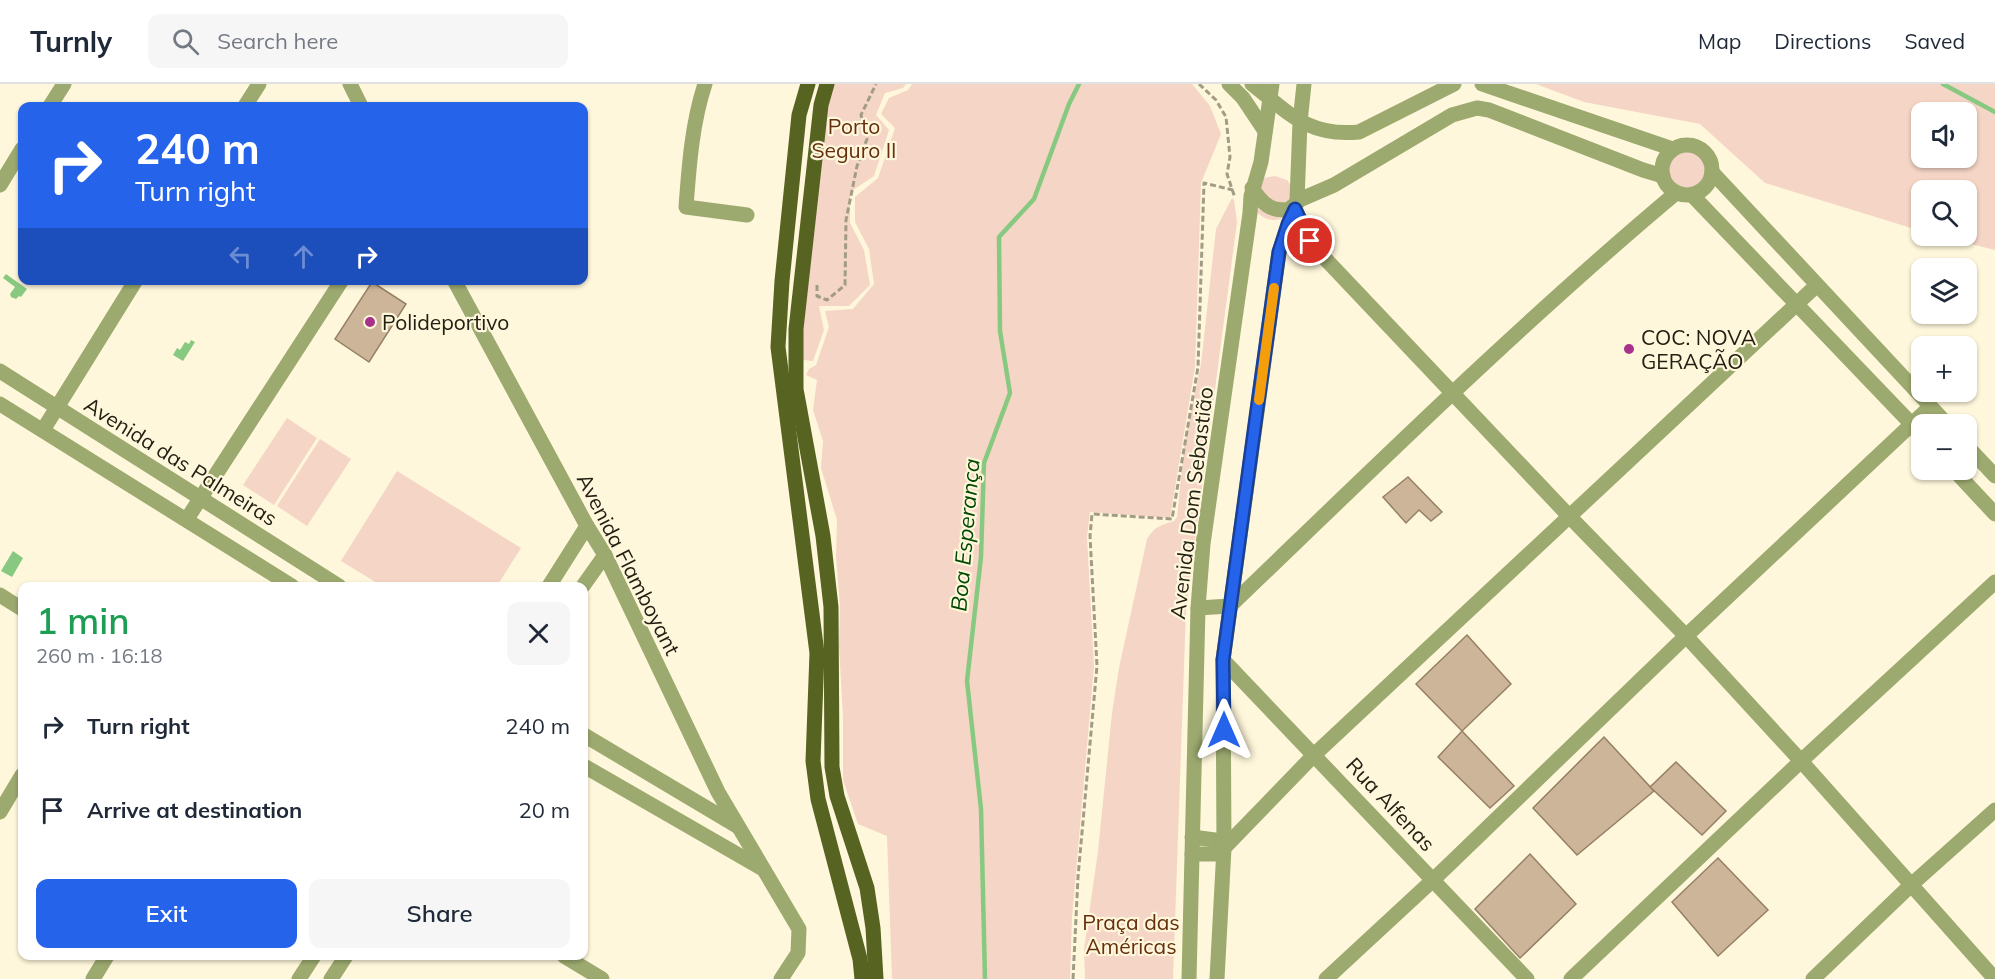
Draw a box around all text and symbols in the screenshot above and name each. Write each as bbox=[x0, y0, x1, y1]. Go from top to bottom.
search box bbox=[148, 14, 568, 68]
text: Turnly bbox=[30, 24, 112, 59]
icon: search bbox=[169, 25, 202, 58]
text: Search here bbox=[217, 27, 338, 55]
text: Map bbox=[1698, 28, 1741, 54]
text: Directions bbox=[1774, 28, 1871, 54]
text: Saved bbox=[1904, 28, 1965, 54]
map controls bbox=[1911, 102, 1977, 480]
button: sound bbox=[1911, 102, 1977, 168]
park label: Porto Seguro II bbox=[811, 113, 897, 163]
text: 240 m bbox=[135, 122, 260, 175]
icon: right bbox=[36, 126, 114, 204]
text: Turn right bbox=[135, 174, 255, 208]
button: search bbox=[1911, 180, 1977, 246]
pin bbox=[1284, 215, 1335, 266]
icon: arrive bbox=[1293, 224, 1326, 257]
icon: left bbox=[224, 240, 257, 273]
icon: ahead bbox=[287, 240, 320, 273]
icon: right bbox=[350, 240, 383, 273]
button: layers bbox=[1911, 258, 1977, 324]
place label: Polideportivo bbox=[382, 309, 509, 335]
marker: Polideportivo bbox=[363, 315, 377, 329]
place label: COC: NOVA GERAÇÃO bbox=[1641, 324, 1757, 374]
button: + bbox=[1911, 336, 1977, 402]
marker: COC: NOVA GERAÇÃO bbox=[1622, 342, 1636, 356]
street label: Avenida Dom Sebastião bbox=[1164, 385, 1218, 621]
street label: Avenida das Palmeiras bbox=[80, 391, 282, 531]
button: − bbox=[1911, 414, 1977, 480]
water label: Boa Esperança bbox=[944, 457, 986, 613]
street label: Avenida Flamboyant bbox=[572, 469, 686, 659]
text: 1 min bbox=[36, 598, 130, 643]
button: close bbox=[507, 602, 570, 665]
text: 260 m · 16:18 bbox=[36, 643, 162, 668]
position arrow bbox=[1192, 698, 1256, 762]
icon: right bbox=[36, 710, 69, 743]
text: Turn right bbox=[87, 712, 190, 740]
text: 240 m bbox=[505, 712, 570, 740]
street label: Rua Alfenas bbox=[1341, 752, 1441, 856]
icon: arrive bbox=[36, 794, 69, 827]
text: Arrive at destination bbox=[87, 796, 302, 824]
text: 20 m bbox=[519, 796, 570, 824]
button: Exit bbox=[36, 879, 297, 948]
button: Share bbox=[309, 879, 570, 948]
park label: Praça das Américas bbox=[1082, 909, 1180, 959]

